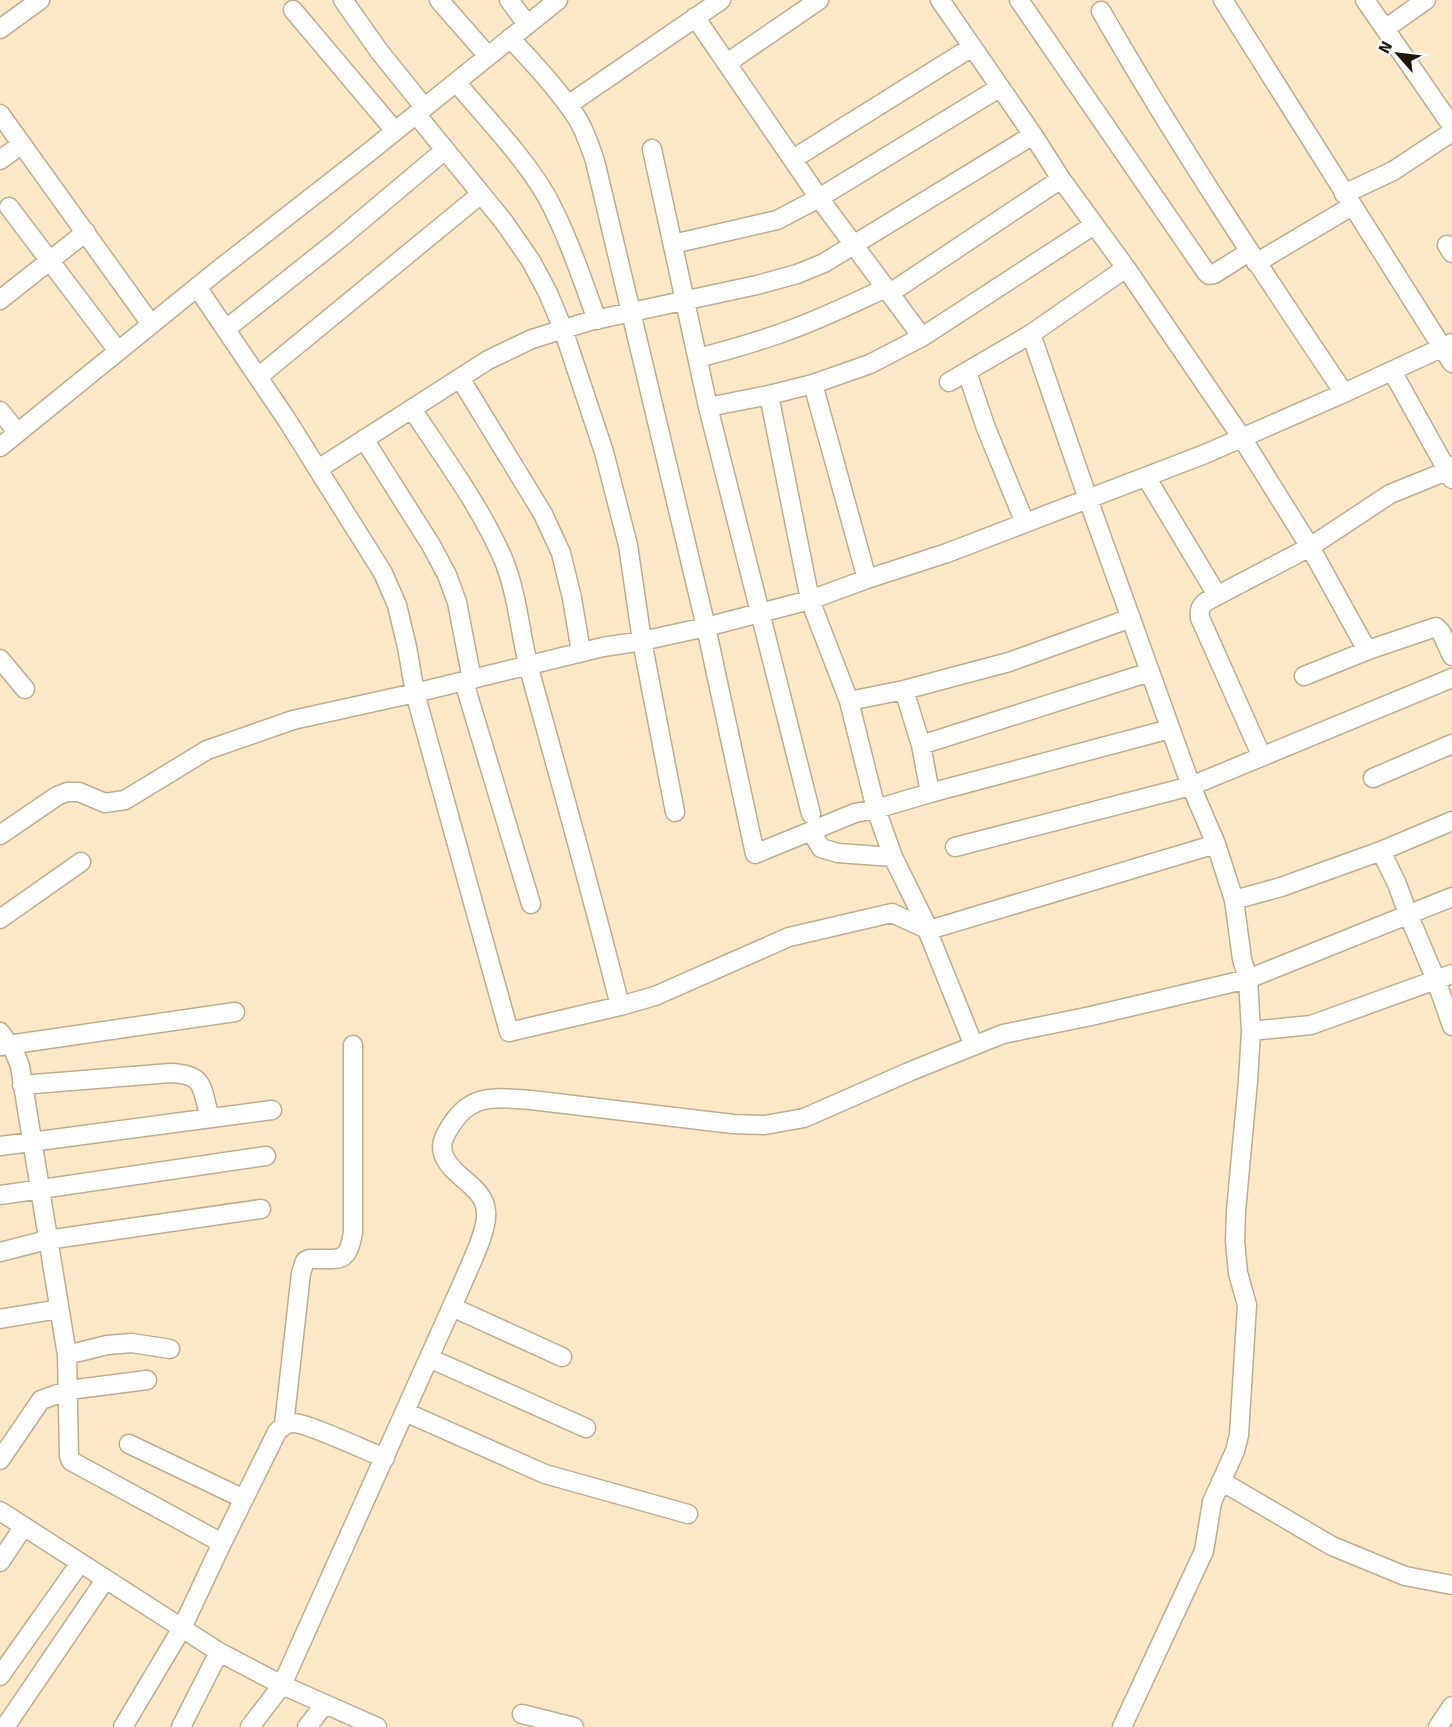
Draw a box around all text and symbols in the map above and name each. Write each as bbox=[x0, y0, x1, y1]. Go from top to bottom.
north arrow bbox=[1368, 24, 1428, 84]
text: N bbox=[1374, 38, 1397, 57]

